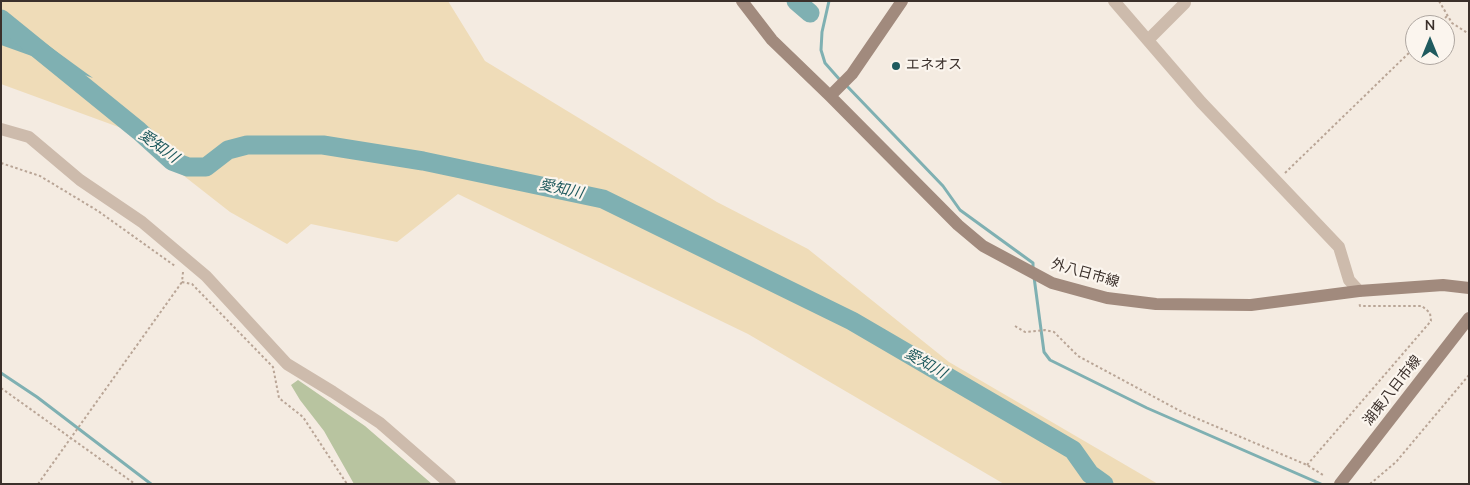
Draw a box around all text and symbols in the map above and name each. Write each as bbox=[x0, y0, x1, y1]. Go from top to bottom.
north arrow bbox=[1405, 15, 1455, 65]
text: N bbox=[1425, 16, 1435, 35]
place label: エネオス bbox=[906, 58, 962, 74]
marker: エネオス bbox=[890, 60, 902, 72]
water label: 愛知川 bbox=[135, 126, 181, 168]
water label: 愛知川 bbox=[537, 177, 585, 203]
street label: 外八日市線 bbox=[1049, 256, 1121, 292]
water label: 愛知川 bbox=[901, 345, 949, 383]
street label: 湖東八日市線 bbox=[1361, 353, 1425, 429]

